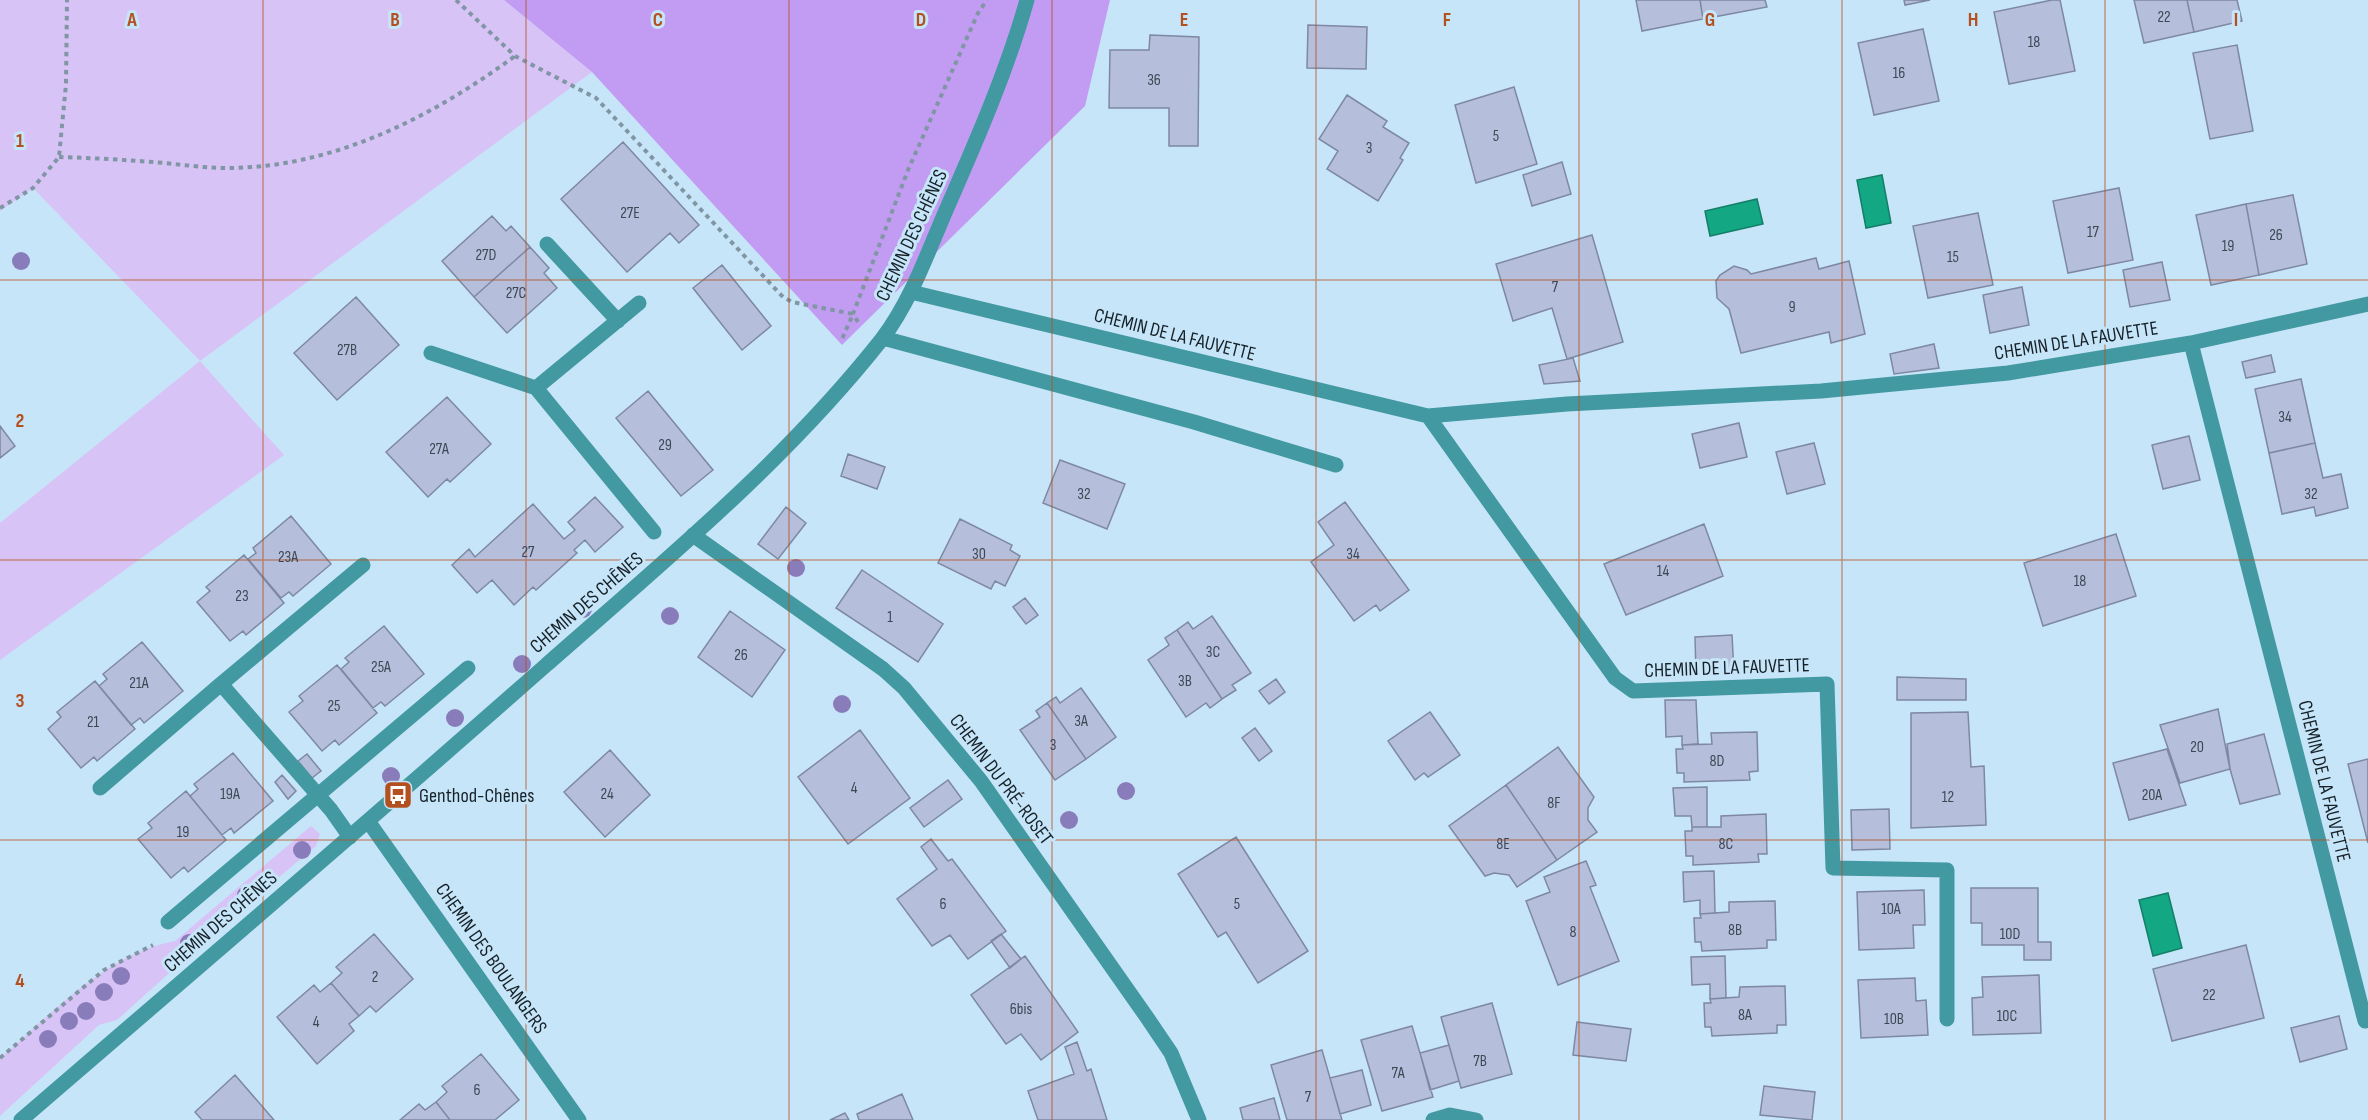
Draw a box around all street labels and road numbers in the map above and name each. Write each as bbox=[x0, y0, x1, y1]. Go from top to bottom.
street label: CHEMIN DES CHÊNES bbox=[871, 166, 953, 305]
street label: CHEMIN DE LA FAUVETTE bbox=[1092, 303, 1258, 367]
street label: CHEMIN DE LA FAUVETTE bbox=[1993, 316, 2160, 366]
street label: CHEMIN DES CHÊNES bbox=[525, 547, 648, 658]
street label: CHEMIN DE LA FAUVETTE bbox=[1644, 653, 1810, 683]
street label: CHEMIN DE LA FAUVETTE bbox=[2292, 698, 2356, 864]
street label: CHEMIN DU PRÉ-ROSET bbox=[944, 710, 1058, 850]
street label: CHEMIN DES CHÊNES bbox=[159, 866, 282, 977]
street label: CHEMIN DES BOULANGERS bbox=[430, 879, 552, 1039]

